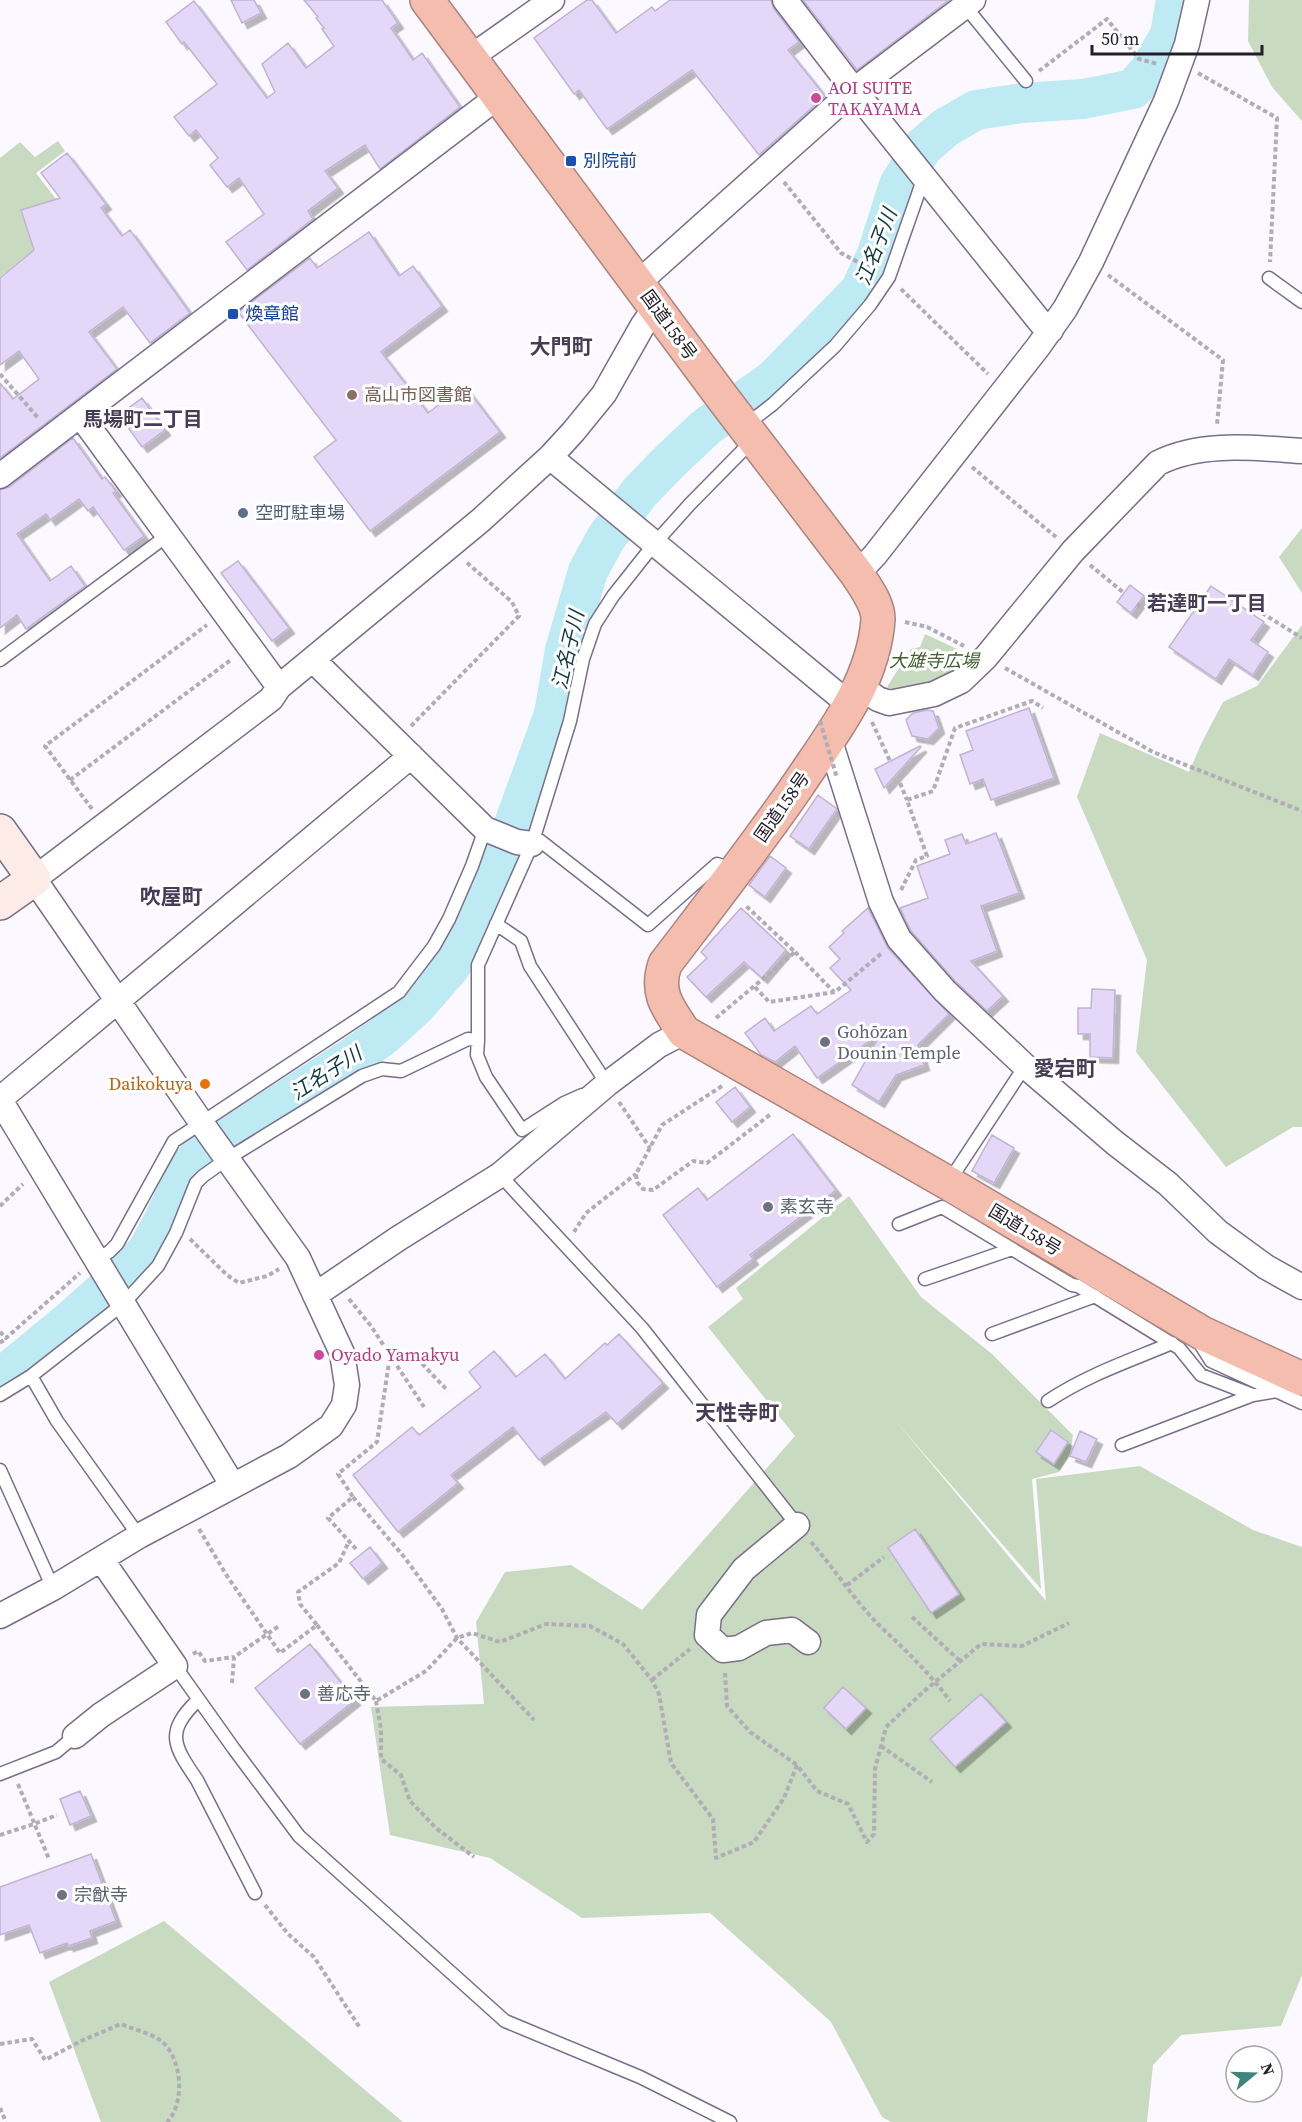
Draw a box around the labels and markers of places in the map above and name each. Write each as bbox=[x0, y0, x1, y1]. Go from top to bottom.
place label: AOI SUITE TAKAYAMA bbox=[828, 75, 922, 121]
marker: AOI SUITE TAKAYAMA bbox=[809, 91, 823, 105]
place label: 別院前 bbox=[583, 148, 637, 173]
marker: 別院前 bbox=[564, 154, 578, 168]
place label: 煥章館 bbox=[245, 301, 299, 326]
marker: 煥章館 bbox=[226, 307, 240, 321]
place label: 高山市図書館 bbox=[364, 382, 472, 407]
marker: 高山市図書館 bbox=[345, 388, 359, 402]
place label: 空町駐車場 bbox=[255, 500, 345, 525]
marker: 空町駐車場 bbox=[236, 506, 250, 520]
place label: Gohōzan Dounin Temple bbox=[837, 1019, 961, 1065]
marker: Gohōzan Dounin Temple bbox=[818, 1035, 832, 1049]
place label: Daikokuya bbox=[108, 1071, 194, 1096]
marker: Daikokuya bbox=[198, 1077, 212, 1091]
place label: 素玄寺 bbox=[780, 1194, 834, 1219]
marker: 素玄寺 bbox=[761, 1200, 775, 1214]
place label: Oyado Yamakyu bbox=[331, 1342, 460, 1367]
marker: Oyado Yamakyu bbox=[312, 1348, 326, 1362]
place label: 善応寺 bbox=[317, 1681, 371, 1706]
marker: 善応寺 bbox=[298, 1687, 312, 1701]
place label: 宗猷寺 bbox=[74, 1882, 128, 1907]
marker: 宗猷寺 bbox=[55, 1888, 69, 1902]

